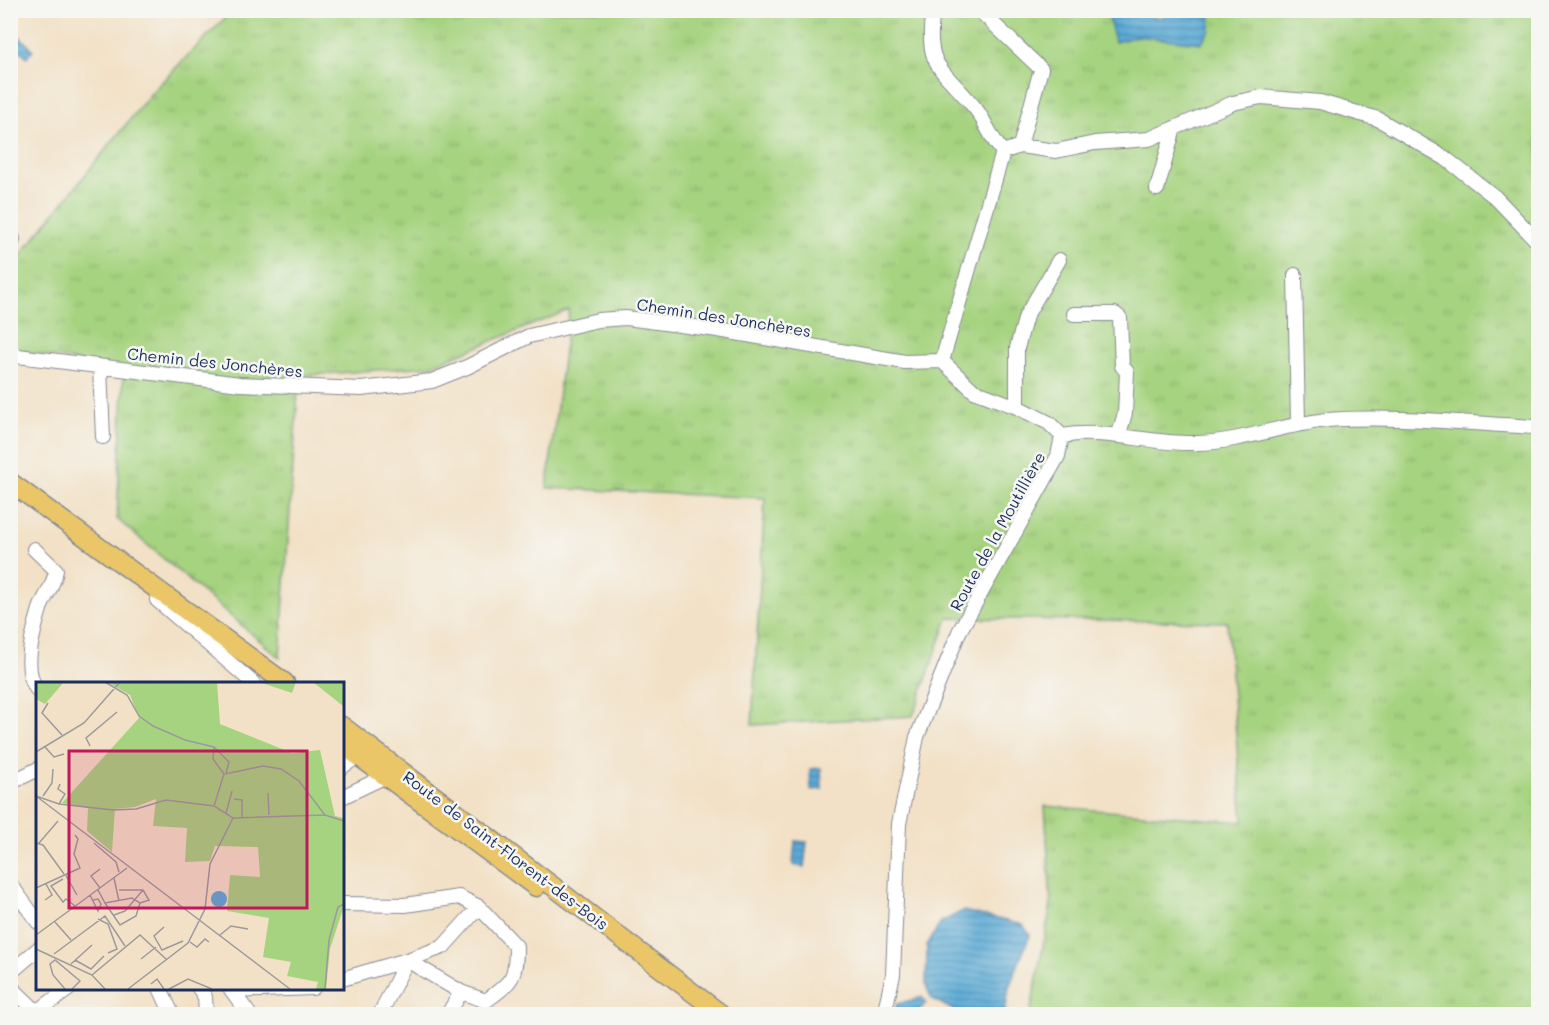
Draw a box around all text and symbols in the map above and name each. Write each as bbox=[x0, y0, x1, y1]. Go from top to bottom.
street label: Chemin des Jonchères bbox=[635, 293, 813, 341]
street label: Chemin des Jonchères bbox=[126, 342, 304, 382]
street label: Route de la Moutillière bbox=[945, 448, 1049, 614]
inset map bbox=[36, 682, 344, 989]
street label: Route de Saint-Florent-des-Bois bbox=[399, 766, 613, 934]

